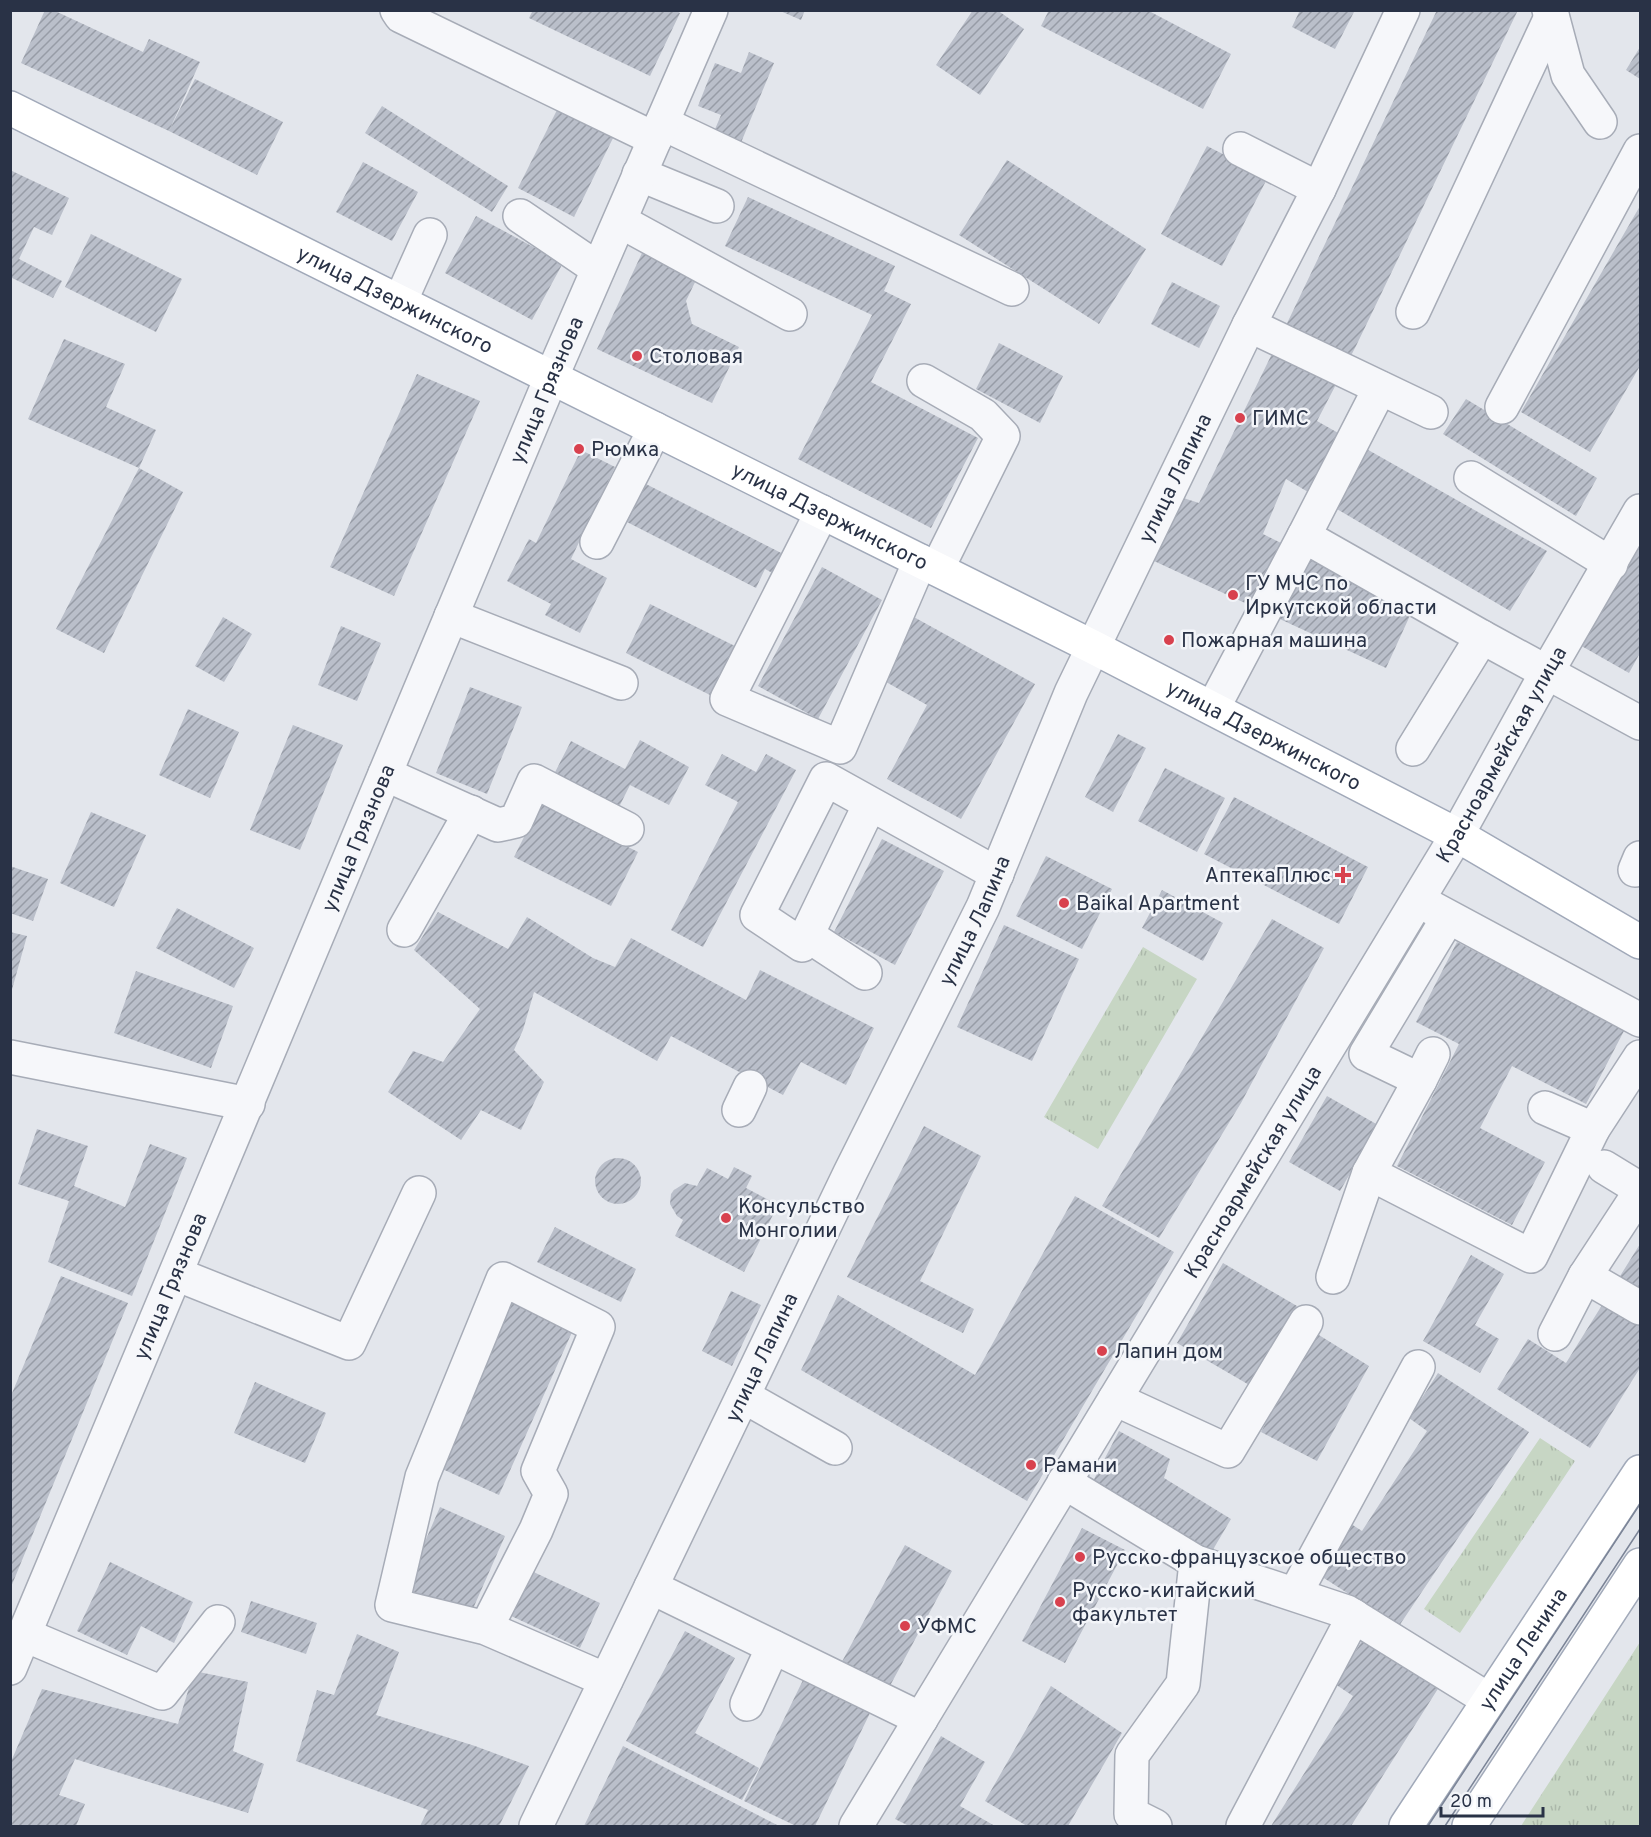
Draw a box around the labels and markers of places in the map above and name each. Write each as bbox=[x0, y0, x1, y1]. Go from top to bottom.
place label: Столовая bbox=[649, 344, 743, 371]
marker: Столовая bbox=[630, 349, 644, 363]
place label: ГИМС bbox=[1252, 406, 1309, 433]
marker: ГИМС bbox=[1233, 411, 1247, 425]
place label: Рюмка bbox=[591, 437, 659, 464]
marker: Рюмка bbox=[572, 442, 586, 456]
place label: ГУ МЧС по Иркутской области bbox=[1245, 571, 1437, 622]
marker: ГУ МЧС по Иркутской области bbox=[1226, 588, 1240, 602]
place label: Пожарная машина bbox=[1181, 628, 1367, 655]
marker: Пожарная машина bbox=[1162, 633, 1176, 647]
place label: АптекаПлюс bbox=[1205, 863, 1331, 890]
marker: АптекаПлюс bbox=[1336, 868, 1350, 882]
place label: Baikal Apartment bbox=[1076, 891, 1240, 918]
marker: Baikal Apartment bbox=[1057, 896, 1071, 910]
place label: Консульство Монголии bbox=[738, 1194, 865, 1245]
marker: Консульство Монголии bbox=[719, 1211, 733, 1225]
place label: Лапин дом bbox=[1114, 1339, 1223, 1366]
marker: Лапин дом bbox=[1095, 1344, 1109, 1358]
place label: Рамани bbox=[1043, 1453, 1117, 1480]
marker: Рамани bbox=[1024, 1458, 1038, 1472]
place label: Русско-французское общество bbox=[1092, 1545, 1406, 1572]
marker: Русско-французское общество bbox=[1073, 1550, 1087, 1564]
place label: Русско-китайский факультет bbox=[1072, 1578, 1255, 1629]
marker: Русско-китайский факультет bbox=[1053, 1595, 1067, 1609]
place label: УФМС bbox=[917, 1614, 977, 1641]
marker: УФМС bbox=[898, 1619, 912, 1633]

